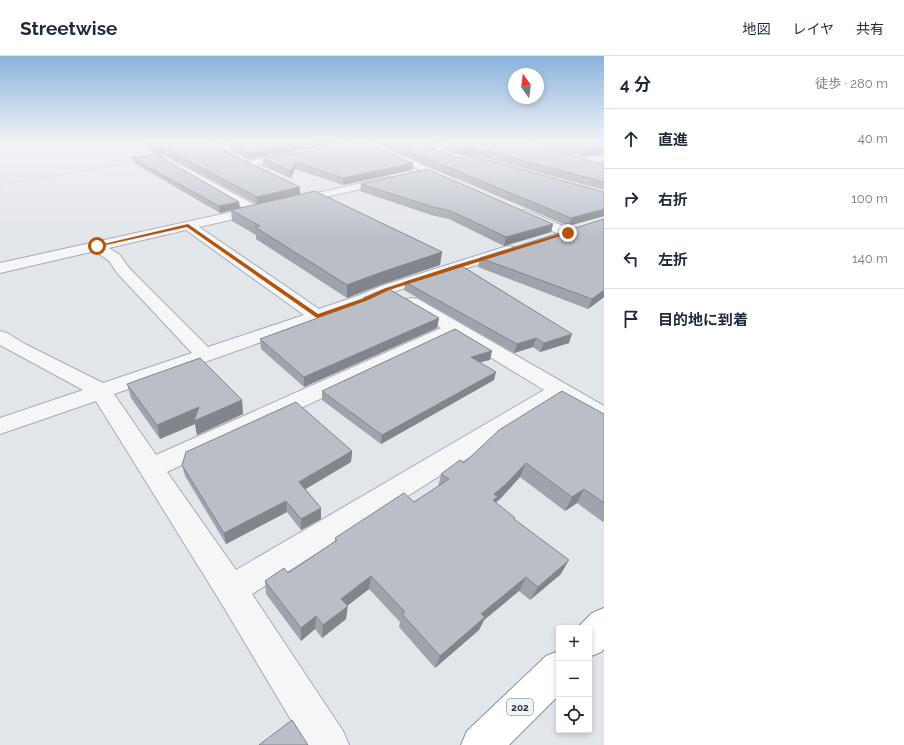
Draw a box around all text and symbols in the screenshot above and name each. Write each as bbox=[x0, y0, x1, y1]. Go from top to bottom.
text: Streetwise bbox=[20, 17, 117, 39]
text: 地図 bbox=[742, 21, 770, 37]
text: レイヤ bbox=[792, 21, 834, 37]
text: 共有 bbox=[856, 21, 884, 37]
north arrow bbox=[508, 68, 544, 104]
text: 4 分 bbox=[620, 74, 651, 94]
text: 徒歩 · 280 m bbox=[815, 76, 888, 91]
icon: ahead bbox=[620, 128, 642, 150]
text: 直進 bbox=[658, 131, 688, 149]
text: 40 m bbox=[858, 131, 888, 146]
icon: right bbox=[620, 188, 642, 210]
text: 右折 bbox=[658, 191, 688, 209]
text: 100 m bbox=[851, 191, 888, 206]
route end bbox=[559, 224, 577, 242]
route start bbox=[88, 237, 106, 255]
icon: left bbox=[620, 248, 642, 270]
text: 左折 bbox=[658, 251, 688, 269]
text: 140 m bbox=[852, 251, 888, 266]
icon: arrive bbox=[620, 308, 642, 330]
text: 目的地に到着 bbox=[658, 311, 748, 329]
map controls bbox=[556, 625, 592, 733]
button: + bbox=[556, 625, 592, 661]
button: − bbox=[556, 661, 592, 697]
button: locate bbox=[556, 697, 592, 733]
road number: 202 bbox=[507, 699, 533, 715]

